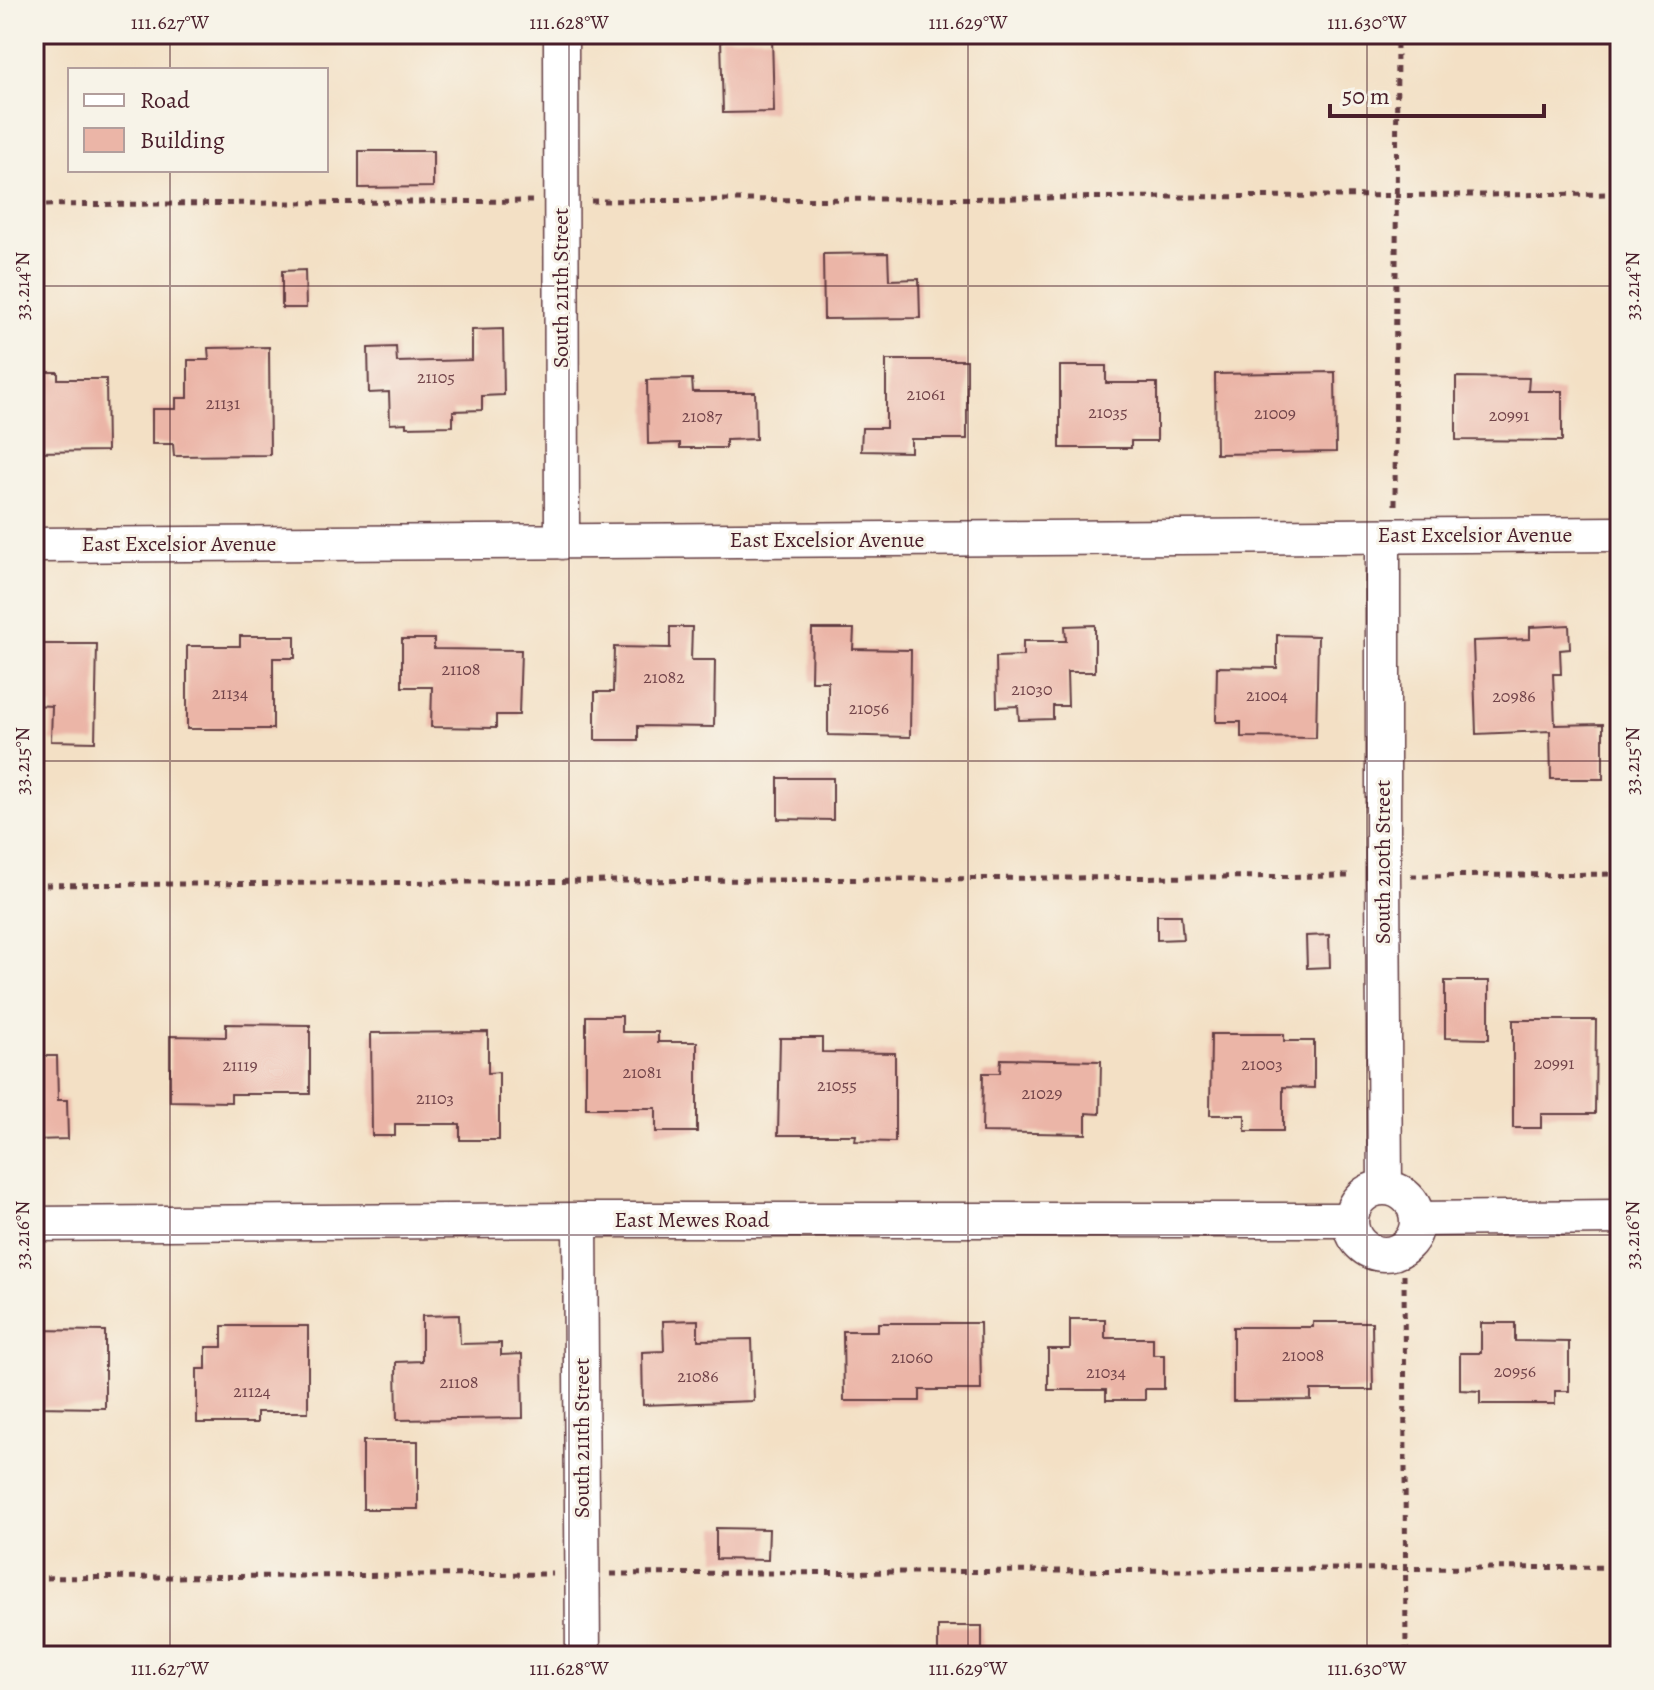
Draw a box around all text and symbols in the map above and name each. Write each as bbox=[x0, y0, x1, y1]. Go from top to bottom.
text: 111.627°W bbox=[131, 9, 210, 36]
text: 111.628°W bbox=[529, 9, 609, 36]
text: 111.629°W bbox=[928, 9, 1008, 36]
text: 111.630°W bbox=[1327, 9, 1407, 36]
legend bbox=[68, 68, 328, 172]
scale bar bbox=[1330, 68, 1544, 118]
text: 50 m bbox=[1342, 80, 1390, 112]
text: Road bbox=[140, 84, 190, 116]
text: Building bbox=[140, 124, 225, 156]
street label: South 211th Street bbox=[546, 208, 576, 368]
text: 33.214°N bbox=[9, 252, 36, 320]
text: 33.214°N bbox=[1619, 252, 1646, 320]
house number: 21105 bbox=[417, 365, 455, 389]
house number: 21061 bbox=[907, 382, 945, 406]
house number: 21131 bbox=[206, 391, 240, 415]
house number: 21035 bbox=[1088, 400, 1128, 424]
house number: 21009 bbox=[1254, 401, 1296, 425]
house number: 20991 bbox=[1489, 403, 1529, 427]
house number: 21087 bbox=[682, 404, 723, 428]
street label: East Excelsior Avenue bbox=[1378, 520, 1572, 550]
street label: East Excelsior Avenue bbox=[730, 525, 924, 555]
street label: East Excelsior Avenue bbox=[82, 529, 276, 559]
house number: 21108 bbox=[441, 657, 481, 681]
house number: 21082 bbox=[643, 665, 685, 689]
house number: 21030 bbox=[1011, 677, 1053, 701]
house number: 21134 bbox=[212, 681, 248, 705]
house number: 21004 bbox=[1246, 683, 1288, 707]
house number: 20986 bbox=[1492, 684, 1536, 708]
house number: 21056 bbox=[849, 696, 889, 720]
text: 33.215°N bbox=[9, 727, 36, 795]
text: 33.215°N bbox=[1619, 727, 1646, 795]
street label: South 210th Street bbox=[1368, 780, 1398, 944]
house number: 20991 bbox=[1534, 1051, 1574, 1075]
house number: 21003 bbox=[1241, 1052, 1283, 1076]
house number: 21119 bbox=[222, 1053, 258, 1077]
house number: 21081 bbox=[622, 1060, 662, 1084]
house number: 21055 bbox=[817, 1073, 857, 1097]
house number: 21029 bbox=[1021, 1081, 1063, 1105]
house number: 21103 bbox=[416, 1086, 454, 1110]
text: 33.216°N bbox=[9, 1201, 36, 1269]
text: 33.216°N bbox=[1619, 1201, 1646, 1269]
street label: East Mewes Road bbox=[614, 1205, 770, 1235]
house number: 21008 bbox=[1282, 1343, 1324, 1367]
house number: 21060 bbox=[891, 1345, 933, 1369]
street label: South 211th Street bbox=[567, 1358, 597, 1518]
house number: 20956 bbox=[1494, 1359, 1536, 1383]
house number: 21034 bbox=[1086, 1360, 1126, 1384]
house number: 21086 bbox=[677, 1364, 719, 1388]
house number: 21108 bbox=[439, 1370, 479, 1394]
house number: 21124 bbox=[233, 1379, 271, 1403]
text: 111.627°W bbox=[131, 1655, 210, 1682]
text: 111.628°W bbox=[529, 1655, 609, 1682]
text: 111.629°W bbox=[928, 1655, 1008, 1682]
text: 111.630°W bbox=[1327, 1655, 1407, 1682]

